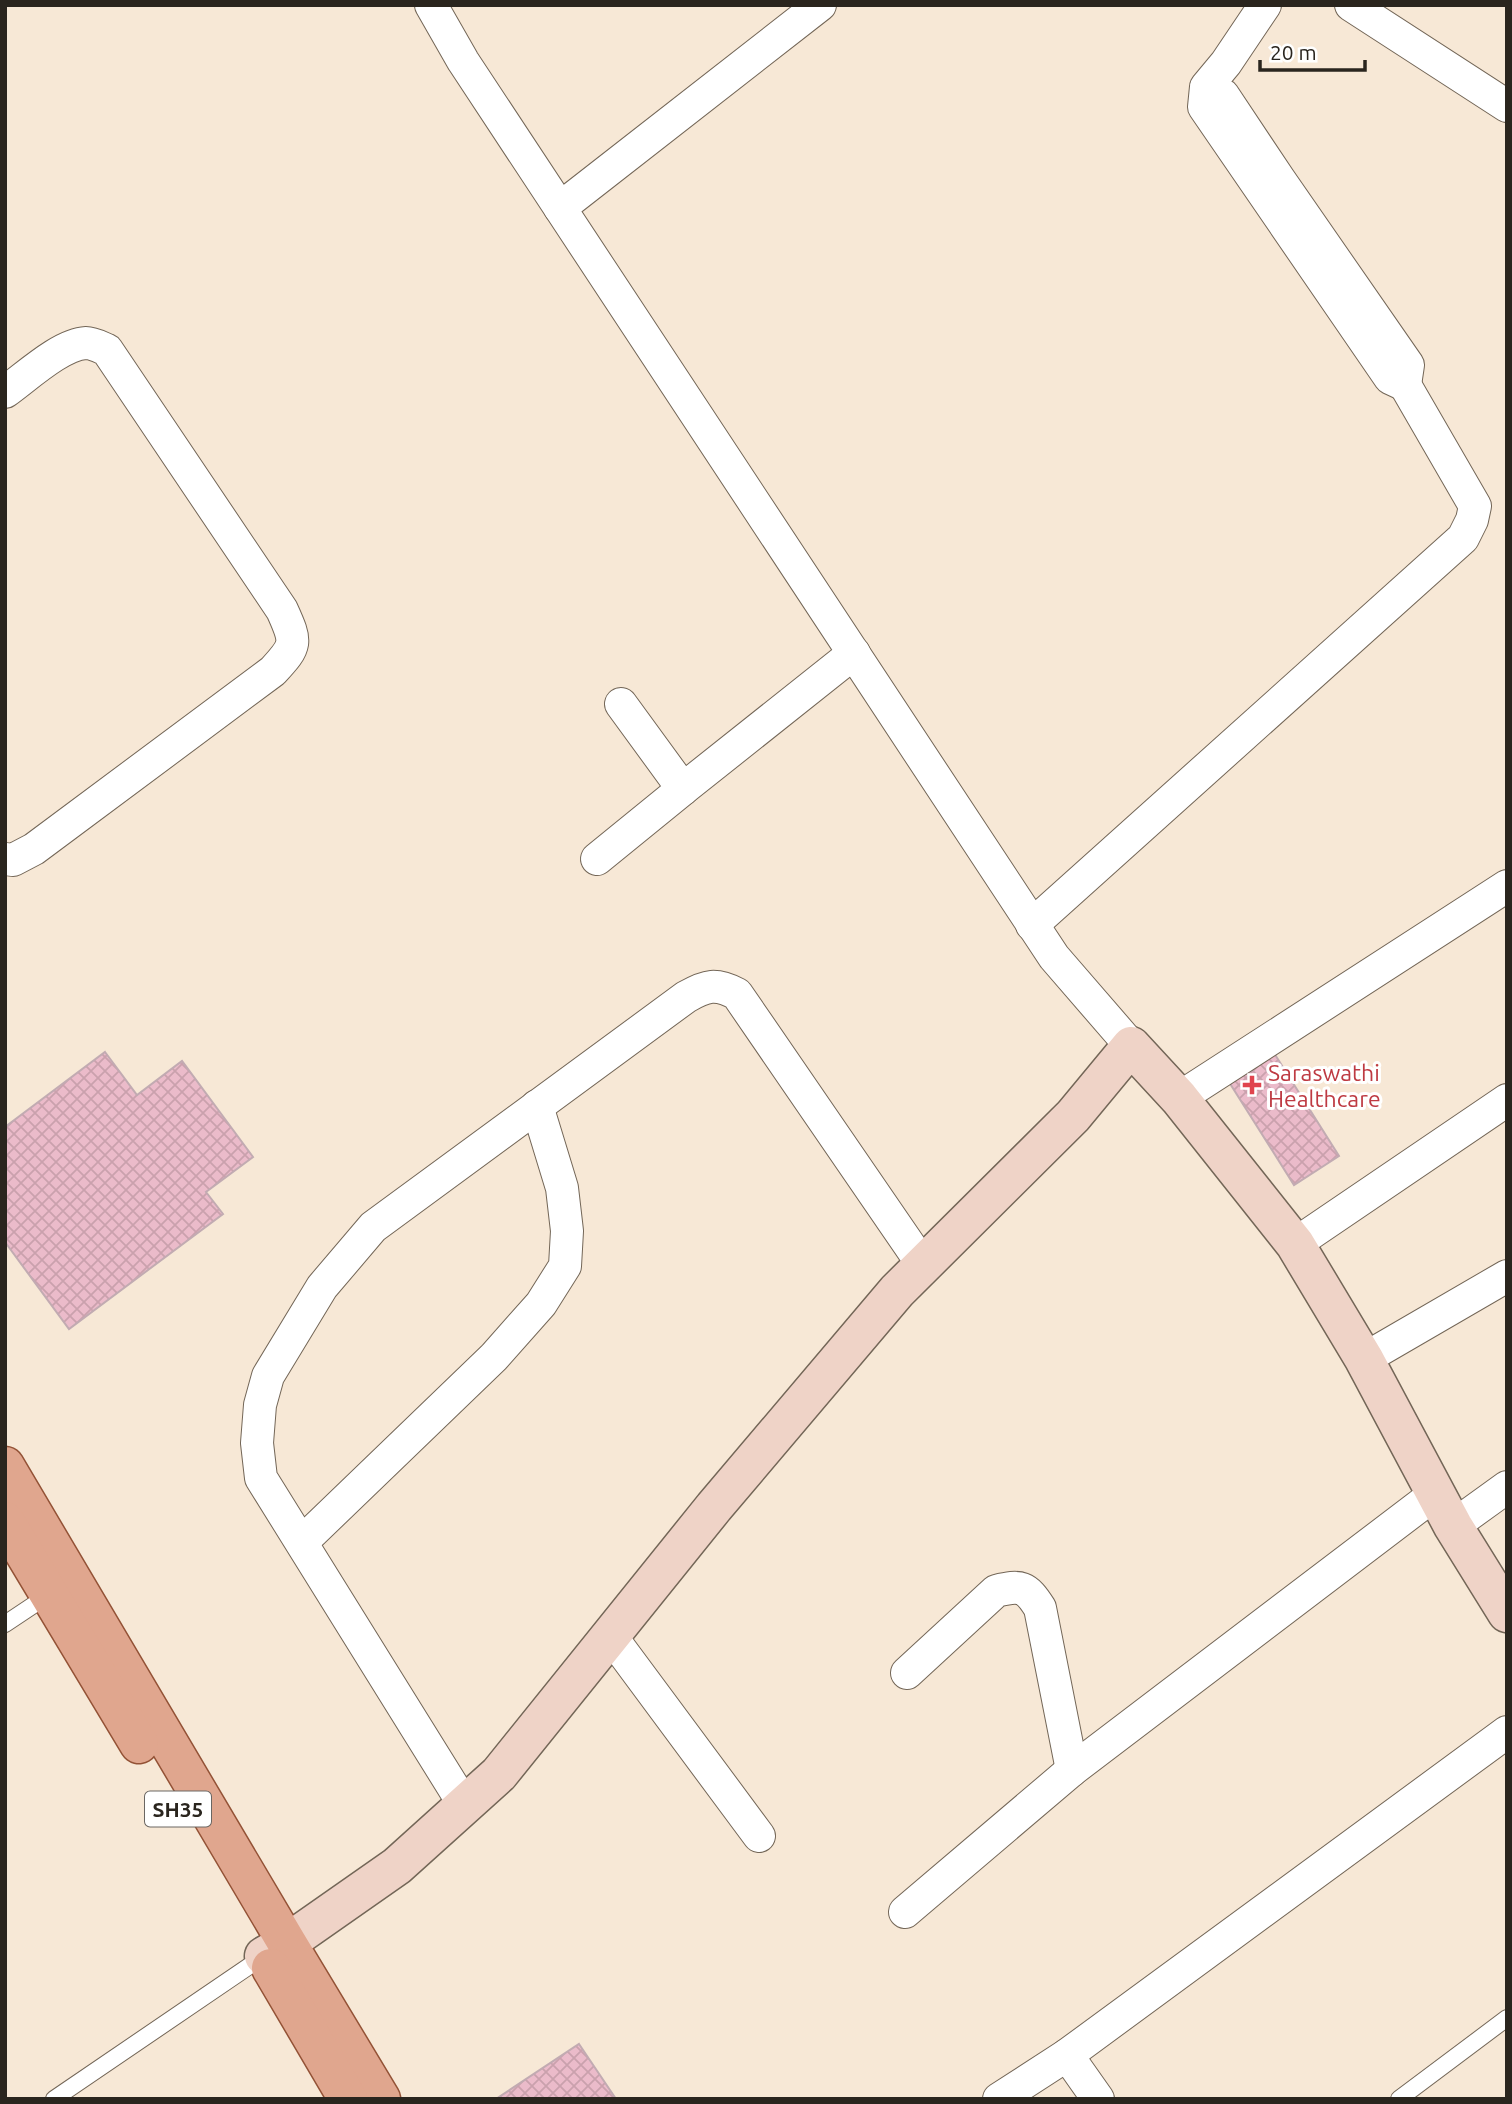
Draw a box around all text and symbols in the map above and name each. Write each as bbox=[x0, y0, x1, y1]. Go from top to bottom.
scale bar bbox=[1260, 28, 1365, 72]
text: 20 m bbox=[1270, 40, 1317, 64]
place label: Saraswathi Healthcare bbox=[1268, 1060, 1381, 1111]
marker: Saraswathi Healthcare bbox=[1242, 1075, 1262, 1095]
road number: SH35 bbox=[145, 1792, 211, 1826]

